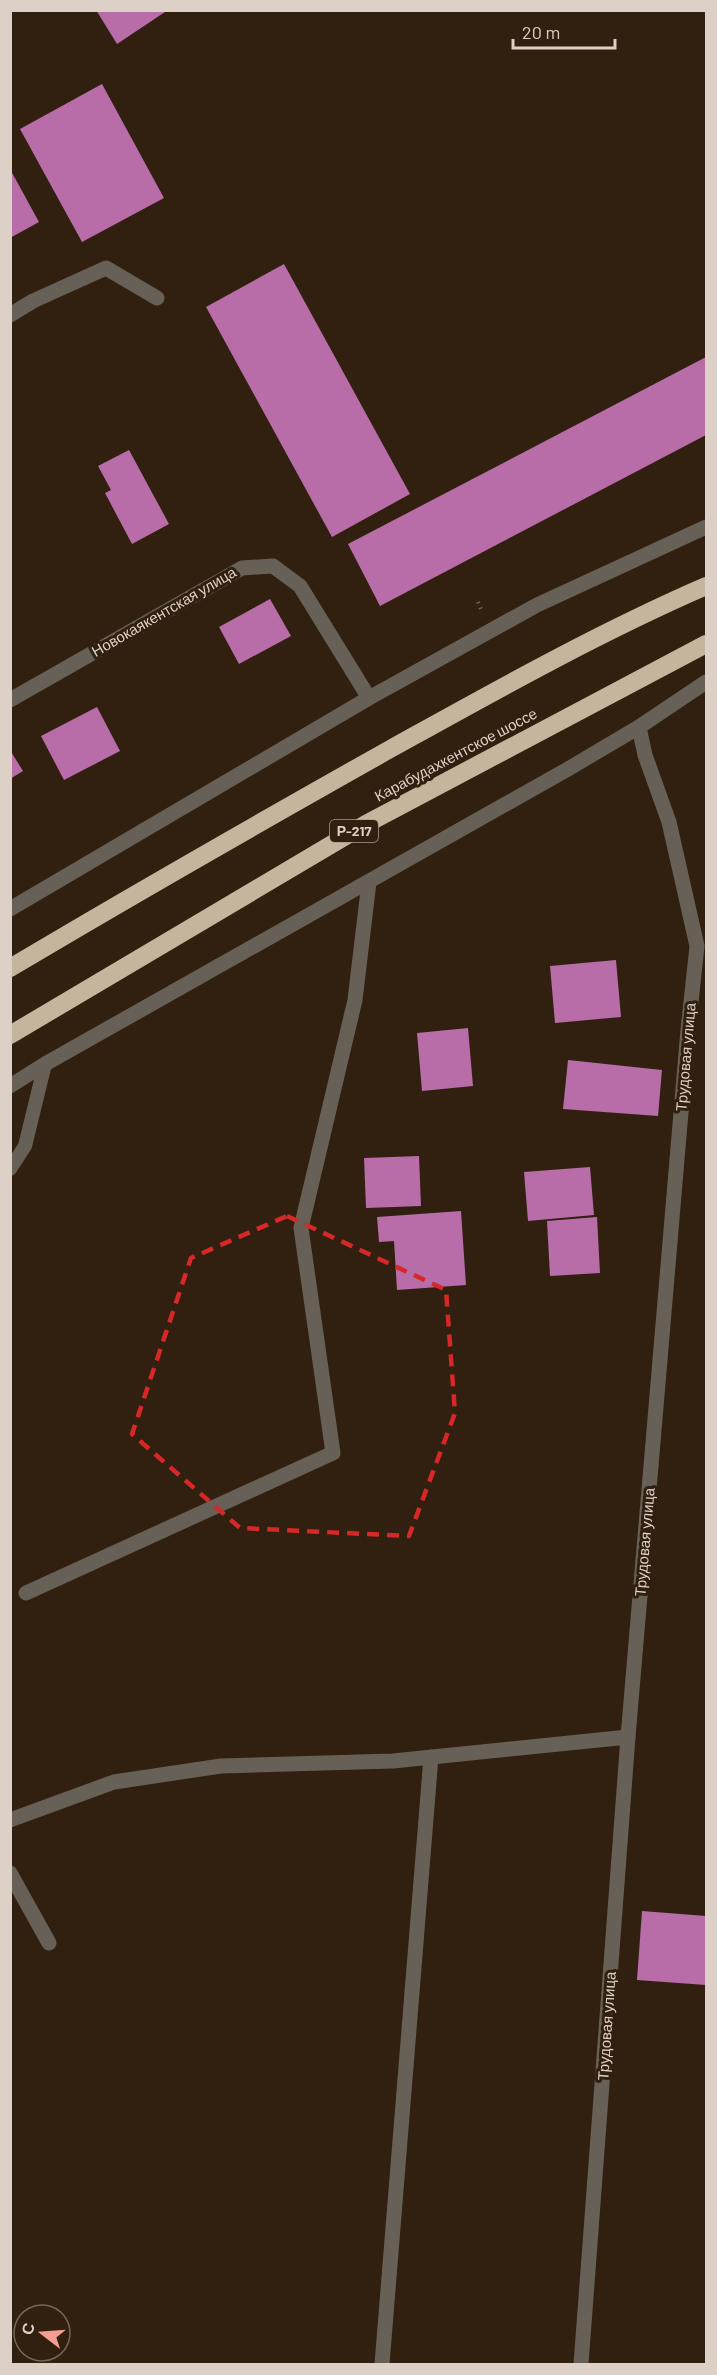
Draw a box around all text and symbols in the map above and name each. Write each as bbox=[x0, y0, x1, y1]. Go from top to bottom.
scale bar bbox=[513, 12, 615, 50]
text: 20 m bbox=[522, 21, 560, 43]
street label: Новокаякентская улица bbox=[88, 562, 240, 660]
street label: Карабудахкентское шоссе bbox=[371, 704, 540, 805]
road number: Р-217 bbox=[330, 820, 378, 842]
street label: Трудовая улица bbox=[671, 1001, 699, 1112]
street label: Трудовая улица bbox=[630, 1486, 658, 1597]
street label: Трудовая улица bbox=[593, 1970, 619, 2081]
north arrow bbox=[12, 2303, 72, 2363]
text: С bbox=[16, 2320, 38, 2337]

